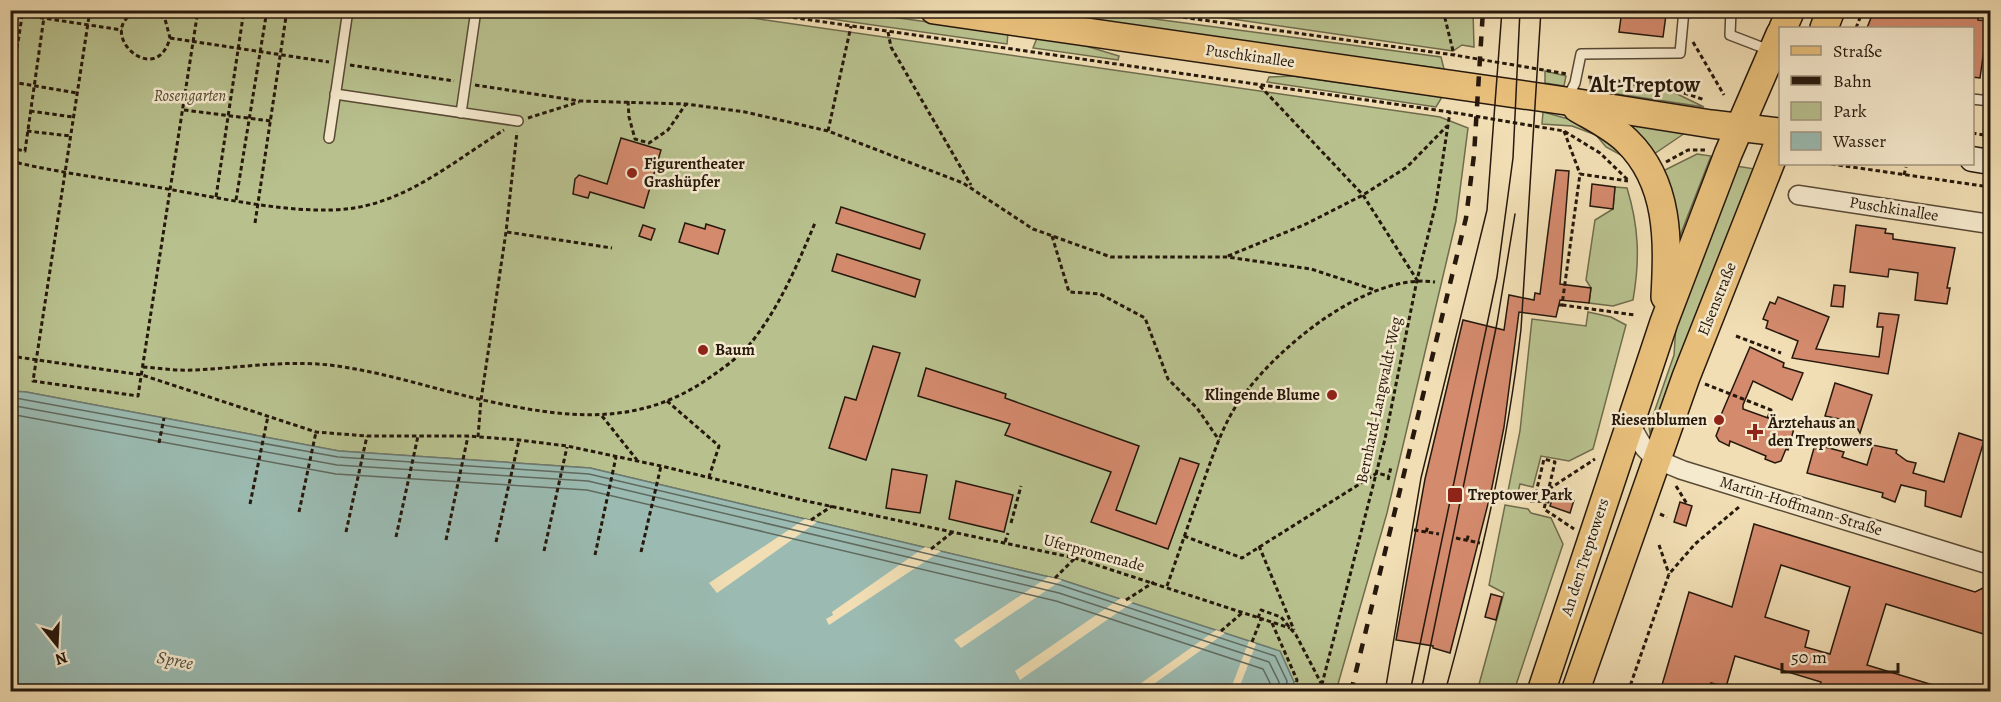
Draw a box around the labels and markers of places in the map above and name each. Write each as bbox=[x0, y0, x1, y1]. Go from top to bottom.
place label: Figurentheater Grashüpfer bbox=[644, 153, 745, 193]
marker: Figurentheater Grashüpfer bbox=[625, 166, 639, 180]
place label: Baum bbox=[715, 339, 755, 361]
marker: Baum bbox=[696, 343, 710, 357]
place label: Klingende Blume bbox=[1205, 384, 1320, 406]
marker: Klingende Blume bbox=[1325, 388, 1339, 402]
place label: Riesenblumen bbox=[1611, 409, 1707, 431]
place label: Ärztehaus an den Treptowers bbox=[1767, 412, 1872, 452]
marker: Riesenblumen bbox=[1712, 413, 1726, 427]
marker: Ärztehaus an den Treptowers bbox=[1746, 423, 1764, 441]
place label: Treptower Park bbox=[1468, 484, 1573, 506]
marker: Treptower Park bbox=[1446, 486, 1464, 504]

